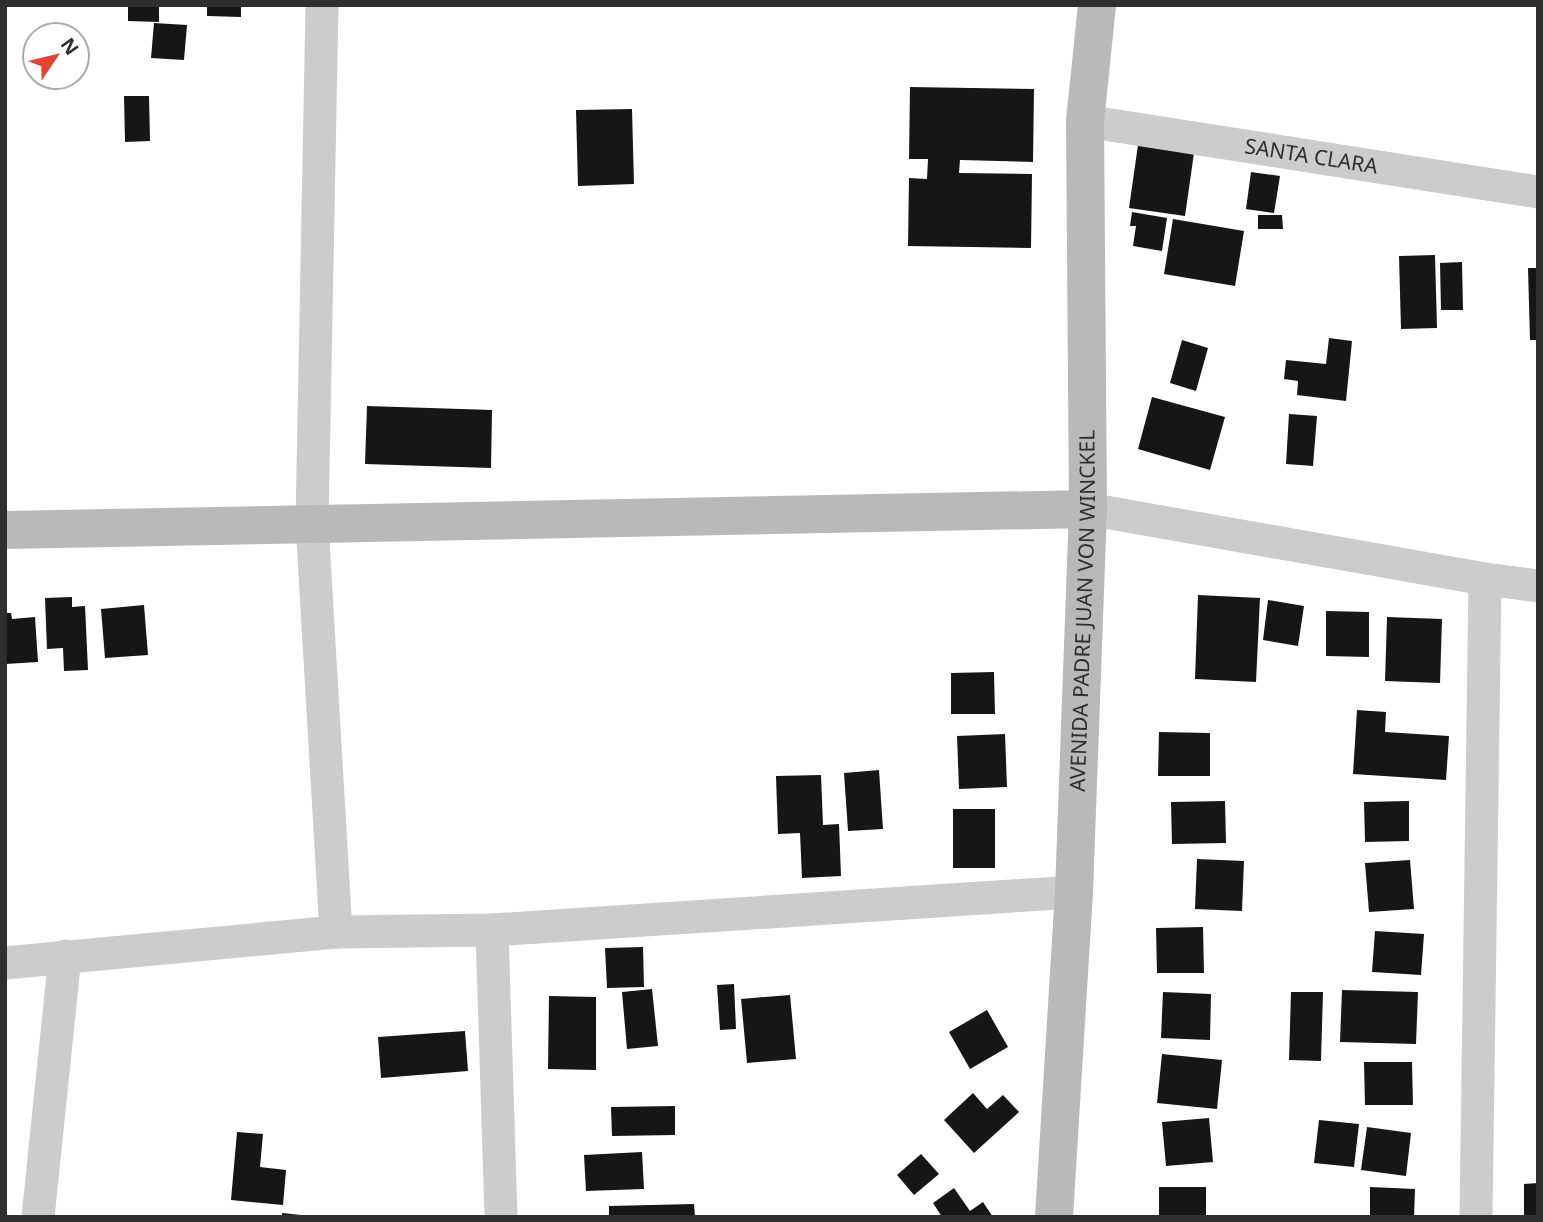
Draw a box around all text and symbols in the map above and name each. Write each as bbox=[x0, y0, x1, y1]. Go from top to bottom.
north arrow bbox=[21, 21, 91, 91]
text: N bbox=[55, 32, 85, 60]
street label: SANTA CLARA bbox=[1243, 131, 1380, 180]
street label: AVENIDA PADRE JUAN VON WINCKEL bbox=[1063, 430, 1101, 792]

